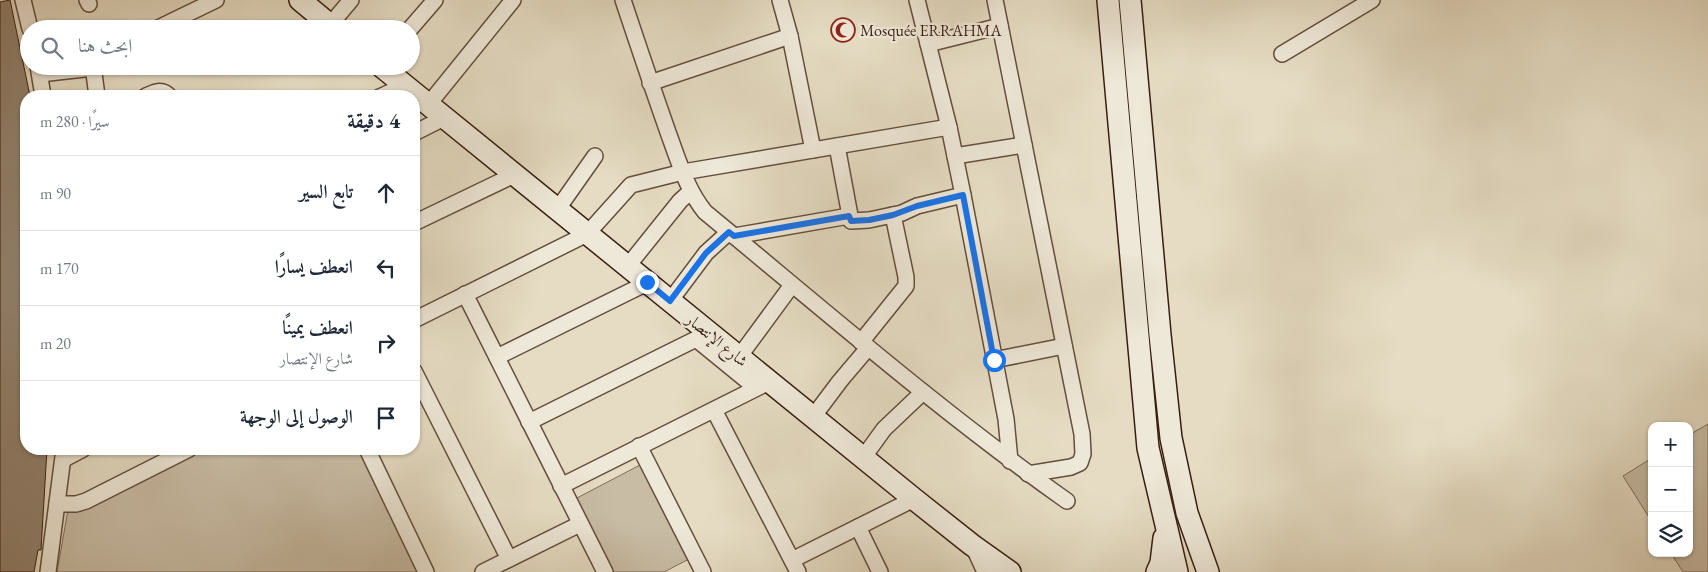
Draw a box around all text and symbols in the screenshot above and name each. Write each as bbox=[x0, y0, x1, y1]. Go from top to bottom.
mosque icon: Mosquée ERRAHMA bbox=[830, 17, 856, 43]
search box bbox=[20, 20, 420, 75]
place label: Mosquée ERRAHMA bbox=[860, 20, 1002, 41]
text: ابحث هنا bbox=[78, 33, 132, 58]
icon: search bbox=[38, 34, 66, 62]
text: 4 دقيقة bbox=[347, 107, 400, 134]
text: سيرًا · 280 m bbox=[40, 111, 110, 132]
text: تابع السير bbox=[299, 179, 353, 204]
icon: ahead bbox=[372, 179, 400, 207]
text: 90 m bbox=[40, 183, 71, 204]
text: انعطف يسارًا bbox=[275, 254, 353, 279]
icon: left bbox=[372, 254, 400, 282]
text: 170 m bbox=[40, 258, 79, 279]
route end bbox=[636, 271, 659, 294]
street label: شارع الإنتصار bbox=[678, 307, 752, 374]
text: انعطف يمينًا bbox=[282, 315, 353, 340]
icon: right bbox=[372, 329, 400, 357]
text: 20 m bbox=[40, 333, 71, 354]
text: شارع الإنتصار bbox=[280, 348, 353, 369]
route start bbox=[983, 349, 1006, 372]
text: الوصول إلى الوجهة bbox=[240, 404, 353, 429]
icon: arrive bbox=[372, 404, 400, 432]
map controls bbox=[1648, 422, 1693, 557]
button: + bbox=[1648, 422, 1693, 467]
button: − bbox=[1648, 467, 1693, 512]
button: layers bbox=[1648, 512, 1693, 557]

